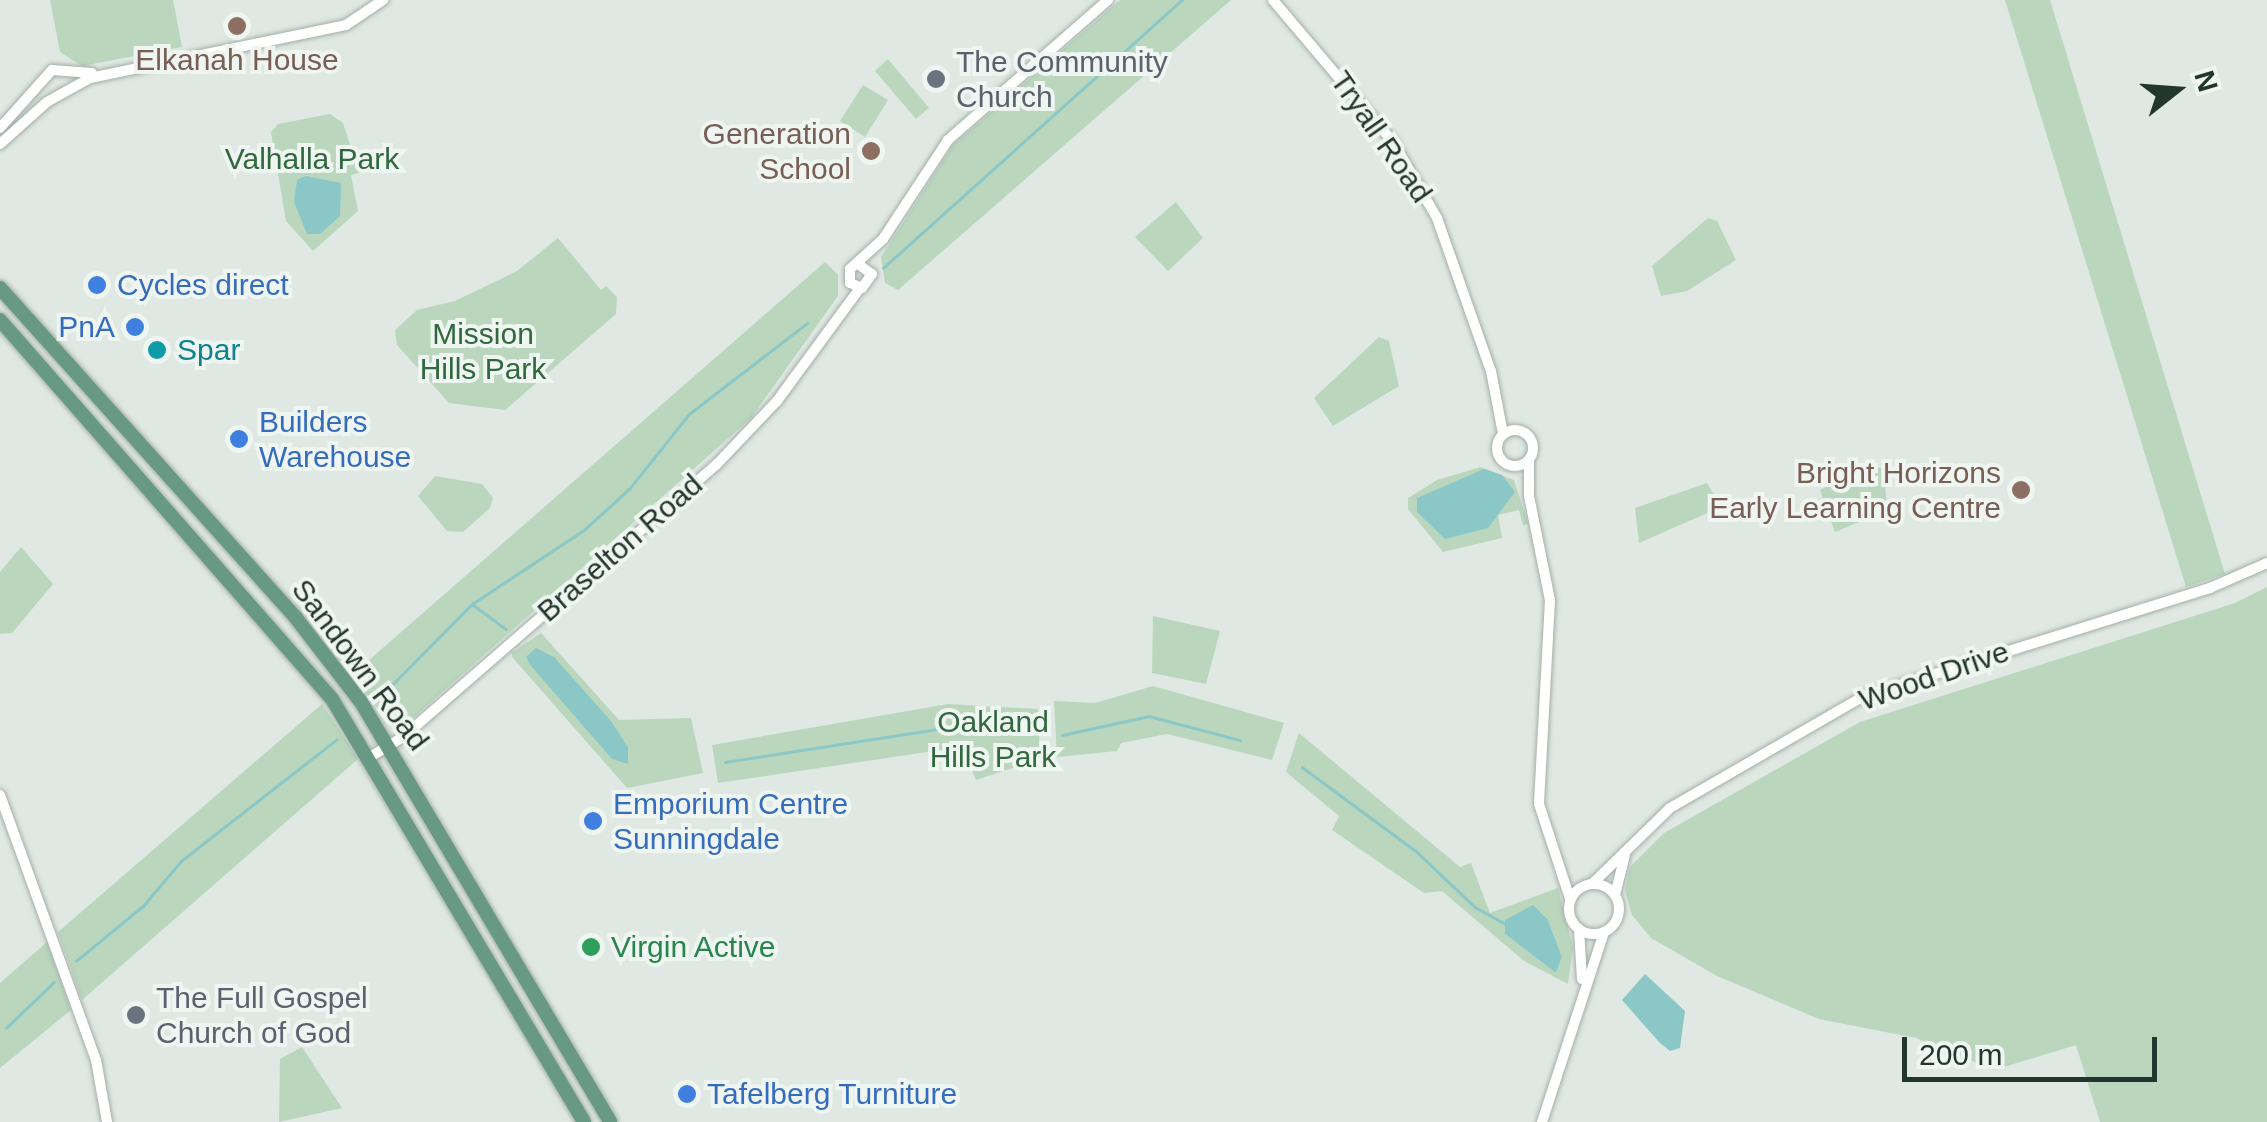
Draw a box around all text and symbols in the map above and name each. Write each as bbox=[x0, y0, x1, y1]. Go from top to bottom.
marker: Elkanah House bbox=[226, 15, 248, 37]
north arrow bbox=[2127, 40, 2227, 140]
place label: Elkanah House bbox=[135, 42, 339, 78]
place label: The Community Church bbox=[956, 44, 1168, 114]
street label: Tryall Road bbox=[1323, 64, 1439, 210]
text: N bbox=[2188, 67, 2224, 95]
marker: The Community Church bbox=[925, 68, 947, 90]
place label: Generation School bbox=[703, 116, 851, 186]
marker: Generation School bbox=[860, 140, 882, 162]
park label: Valhalla Park bbox=[225, 141, 399, 177]
place label: Cycles direct bbox=[117, 267, 289, 303]
marker: Cycles direct bbox=[86, 274, 108, 296]
place label: PnA bbox=[58, 309, 115, 345]
marker: PnA bbox=[124, 316, 146, 338]
park label: Mission Hills Park bbox=[420, 316, 546, 386]
place label: Spar bbox=[177, 332, 240, 368]
marker: Spar bbox=[146, 339, 168, 361]
place label: Builders Warehouse bbox=[259, 404, 411, 474]
marker: Builders Warehouse bbox=[228, 428, 250, 450]
place label: Bright Horizons Early Learning Centre bbox=[1709, 455, 2001, 526]
street label: Braselton Road bbox=[530, 467, 710, 629]
marker: Bright Horizons Early Learning Centre bbox=[2010, 479, 2032, 501]
street label: Sandown Road bbox=[284, 572, 436, 758]
street label: Wood Drive bbox=[1854, 634, 2014, 718]
park label: Oakland Hills Park bbox=[930, 704, 1056, 774]
place label: Emporium Centre Sunningdale bbox=[613, 786, 848, 856]
marker: Emporium Centre Sunningdale bbox=[582, 810, 604, 832]
place label: Virgin Active bbox=[611, 929, 777, 965]
marker: Virgin Active bbox=[580, 936, 602, 958]
place label: The Full Gospel Church of God bbox=[156, 980, 368, 1050]
marker: The Full Gospel Church of God bbox=[125, 1004, 147, 1026]
scale bar bbox=[1907, 1017, 2162, 1079]
text: 200 m bbox=[1919, 1038, 2002, 1071]
place label: Tafelberg Turniture bbox=[707, 1076, 958, 1112]
marker: Tafelberg Turniture bbox=[676, 1083, 698, 1105]

